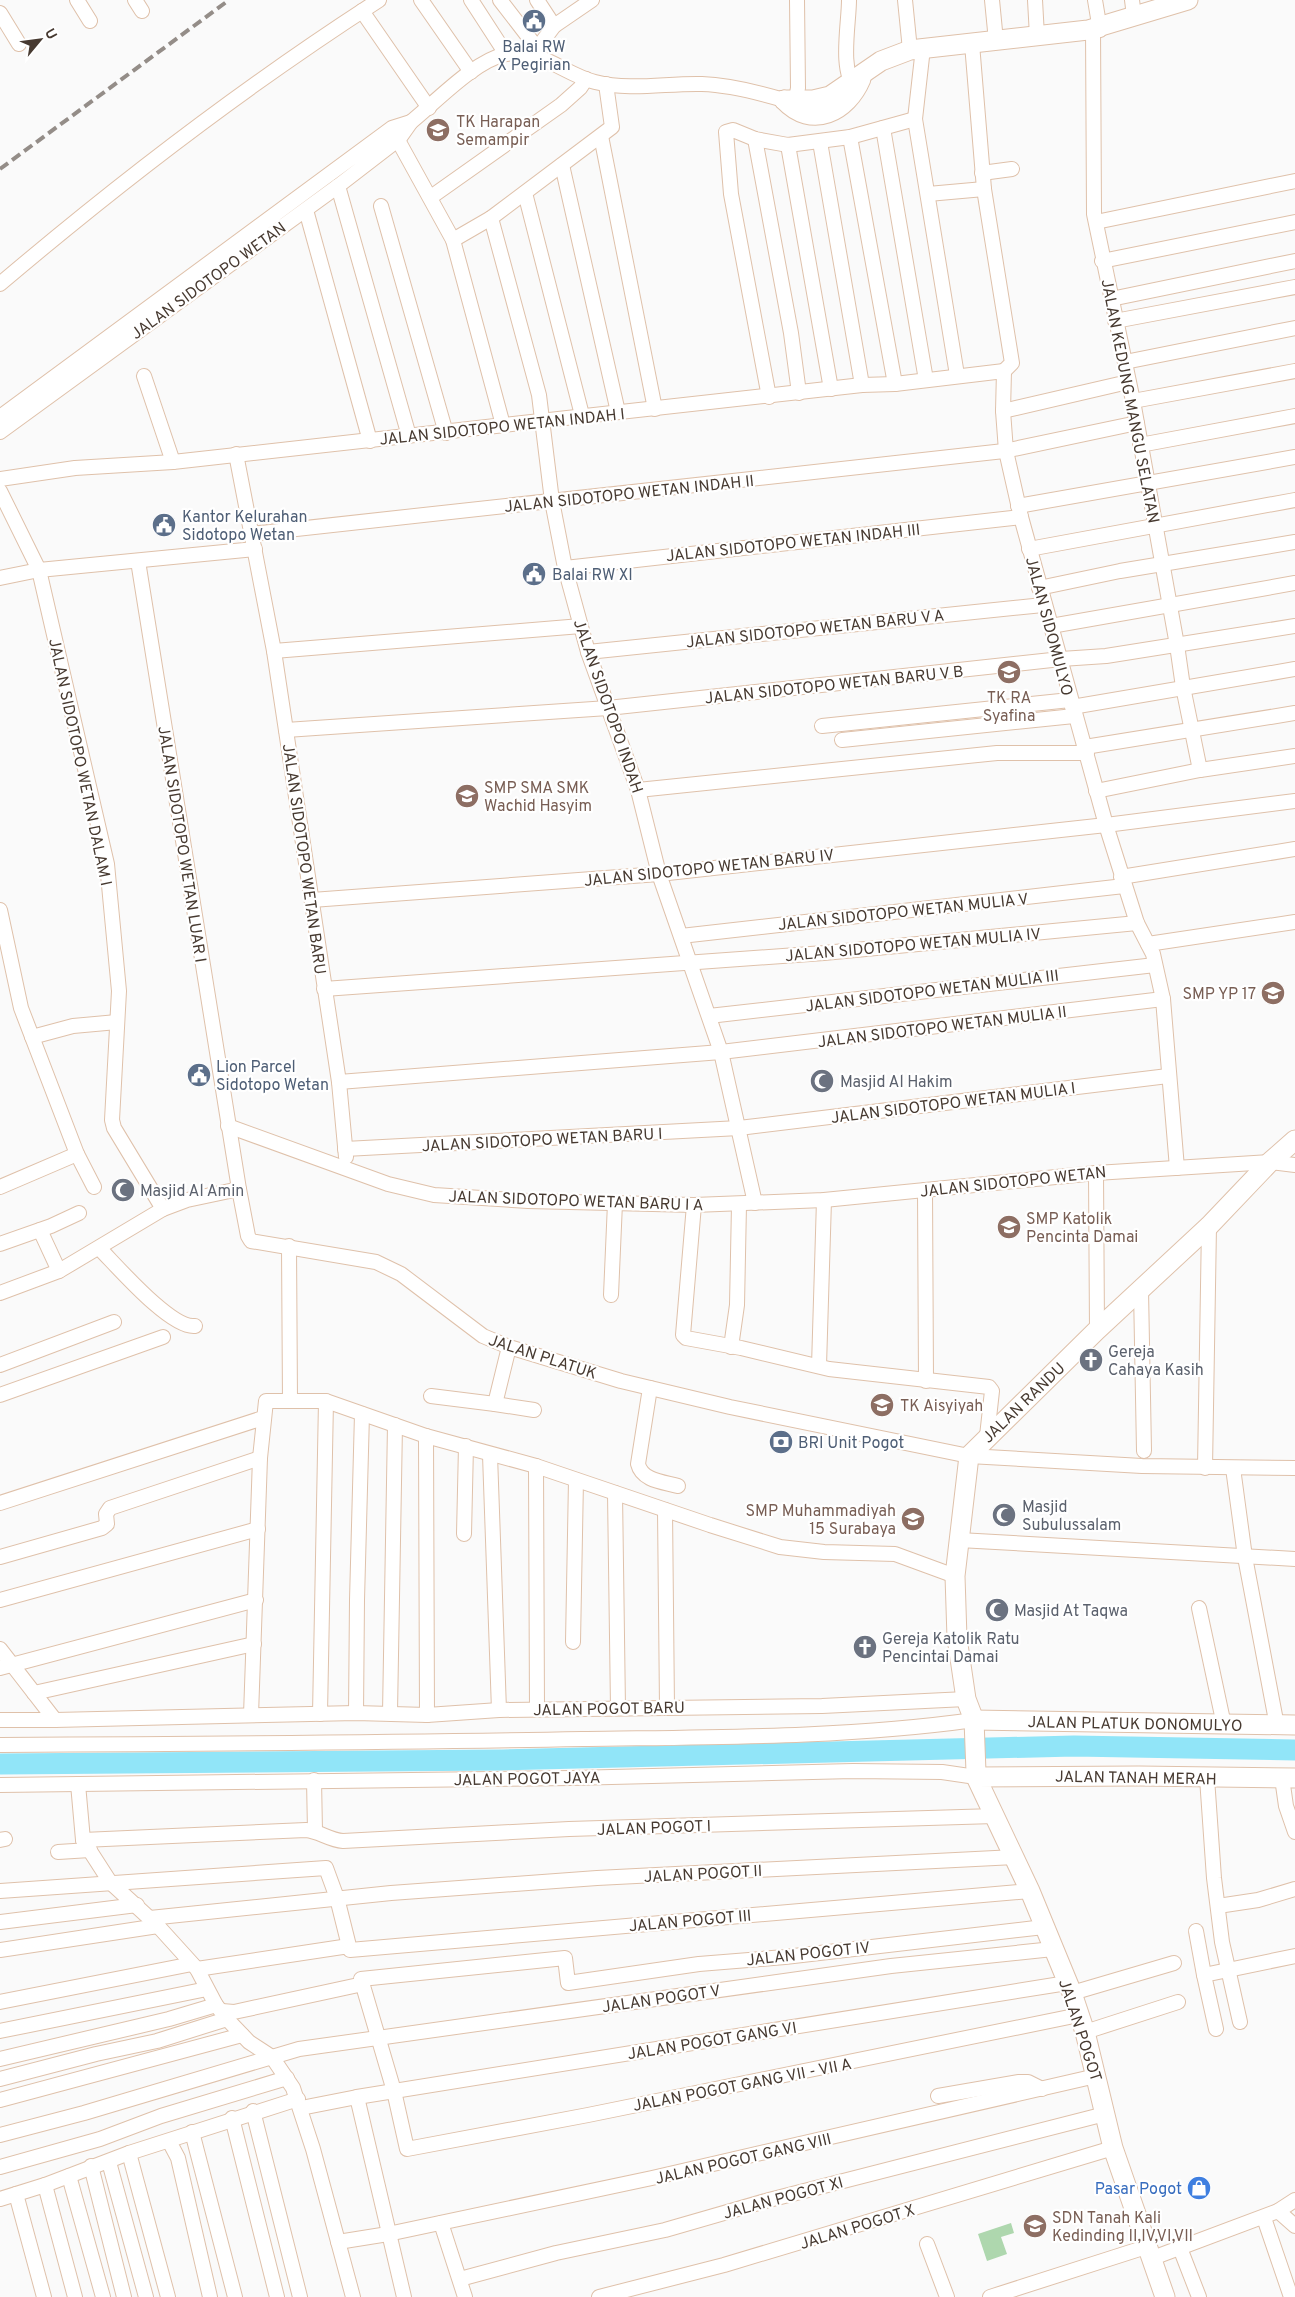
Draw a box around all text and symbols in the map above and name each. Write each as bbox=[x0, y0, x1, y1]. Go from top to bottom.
public building icon: Balai RW X Pegirian bbox=[521, 8, 547, 34]
north arrow bbox=[15, 15, 65, 65]
text: U bbox=[40, 26, 60, 43]
place label: Balai RW X Pegirian bbox=[497, 38, 571, 76]
place label: TK Harapan Semampir bbox=[456, 113, 540, 151]
school or university icon: TK Harapan Semampir bbox=[425, 117, 451, 143]
street label: JALAN SIDOTOPO WETAN bbox=[128, 219, 291, 345]
street label: JALAN KEDUNG MANGU SELATAN bbox=[1096, 278, 1163, 525]
street label: JALAN SIDOTOPO WETAN INDAH I bbox=[378, 405, 626, 451]
street label: JALAN SIDOTOPO WETAN INDAH II bbox=[503, 472, 755, 518]
place label: Kantor Kelurahan Sidotopo Wetan bbox=[182, 508, 308, 546]
public building icon: Kantor Kelurahan Sidotopo Wetan bbox=[151, 512, 177, 538]
street label: JALAN SIDOTOPO WETAN INDAH III bbox=[665, 521, 921, 567]
street label: JALAN SIDOMULYO bbox=[1020, 555, 1076, 698]
public building icon: Balai RW XI bbox=[521, 561, 547, 587]
place label: Balai RW XI bbox=[552, 566, 633, 586]
street label: JALAN SIDOTOPO WETAN BARU V A bbox=[685, 606, 946, 654]
street label: JALAN SIDOTOPO INDAH bbox=[568, 617, 646, 796]
street label: JALAN SIDOTOPO WETAN DALAM I bbox=[43, 637, 115, 888]
school or university icon: TK RA Syafina bbox=[996, 659, 1022, 685]
street label: JALAN SIDOTOPO WETAN BARU V B bbox=[704, 662, 965, 710]
place label: TK RA Syafina bbox=[983, 689, 1035, 727]
street label: JALAN SIDOTOPO WETAN LUAR I bbox=[152, 724, 210, 964]
street label: JALAN SIDOTOPO WETAN BARU bbox=[277, 743, 329, 976]
place label: SMP SMA SMK Wachid Hasyim bbox=[484, 779, 592, 817]
school or university icon: SMP SMA SMK Wachid Hasyim bbox=[454, 783, 480, 809]
street label: JALAN SIDOTOPO WETAN BARU IV bbox=[583, 846, 835, 892]
street label: JALAN SIDOTOPO WETAN MULIA V bbox=[777, 890, 1029, 936]
street label: JALAN SIDOTOPO WETAN MULIA IV bbox=[784, 925, 1042, 967]
street label: JALAN SIDOTOPO WETAN MULIA III bbox=[804, 967, 1060, 1017]
school or university icon: SMP YP 17 bbox=[1260, 980, 1286, 1006]
place label: SMP YP 17 bbox=[1182, 985, 1256, 1005]
street label: JALAN SIDOTOPO WETAN MULIA II bbox=[817, 1003, 1068, 1053]
place label: Lion Parcel Sidotopo Wetan bbox=[216, 1058, 329, 1096]
public building icon: Lion Parcel Sidotopo Wetan bbox=[186, 1062, 212, 1088]
mosque icon: Masjid Al Hakim bbox=[809, 1068, 835, 1094]
place label: Masjid Al Hakim bbox=[840, 1073, 953, 1093]
street label: JALAN SIDOTOPO WETAN MULIA I bbox=[830, 1079, 1077, 1129]
street label: JALAN SIDOTOPO WETAN BARU I bbox=[421, 1125, 663, 1157]
street label: JALAN SIDOTOPO WETAN bbox=[919, 1163, 1107, 1203]
mosque icon: Masjid Al Amin bbox=[110, 1177, 136, 1203]
place label: Masjid Al Amin bbox=[140, 1182, 244, 1202]
street label: JALAN SIDOTOPO WETAN BARU I A bbox=[448, 1188, 704, 1216]
place label: SMP Katolik Pencinta Damai bbox=[1026, 1210, 1138, 1248]
school or university icon: SMP Katolik Pencinta Damai bbox=[996, 1214, 1022, 1240]
street label: JALAN PLATUK bbox=[486, 1331, 599, 1385]
place label: Gereja Cahaya Kasih bbox=[1108, 1343, 1204, 1381]
church icon: Gereja Cahaya Kasih bbox=[1078, 1347, 1104, 1373]
street label: JALAN RANDU bbox=[979, 1359, 1070, 1448]
school or university icon: TK Aisyiyah bbox=[869, 1392, 895, 1418]
place label: TK Aisyiyah bbox=[900, 1397, 983, 1417]
bank icon: BRI Unit Pogot bbox=[768, 1429, 794, 1455]
place label: BRI Unit Pogot bbox=[798, 1434, 904, 1454]
place label: Masjid Subulussalam bbox=[1022, 1498, 1121, 1536]
place label: SMP Muhammadiyah 15 Surabaya bbox=[746, 1502, 896, 1540]
mosque icon: Masjid Subulussalam bbox=[991, 1502, 1017, 1528]
school or university icon: SMP Muhammadiyah 15 Surabaya bbox=[900, 1506, 926, 1532]
mosque icon: Masjid At Taqwa bbox=[984, 1597, 1010, 1623]
place label: Masjid At Taqwa bbox=[1014, 1602, 1128, 1622]
place label: Gereja Katolik Ratu Pencintai Damai bbox=[882, 1630, 1020, 1668]
church icon: Gereja Katolik Ratu Pencintai Damai bbox=[852, 1634, 878, 1660]
street label: JALAN POGOT BARU bbox=[533, 1699, 685, 1721]
street label: JALAN PLATUK DONOMULYO bbox=[1027, 1713, 1243, 1737]
street label: JALAN TANAH MERAH bbox=[1055, 1768, 1217, 1790]
street label: JALAN POGOT JAYA bbox=[453, 1769, 601, 1791]
street label: JALAN POGOT I bbox=[597, 1817, 712, 1841]
street label: JALAN POGOT II bbox=[643, 1862, 763, 1888]
street label: JALAN POGOT III bbox=[628, 1907, 752, 1937]
street label: JALAN POGOT IV bbox=[745, 1939, 871, 1971]
street label: JALAN POGOT bbox=[1053, 1977, 1105, 2084]
street label: JALAN POGOT V bbox=[601, 1982, 722, 2018]
street label: JALAN POGOT GANG VI bbox=[626, 2019, 798, 2065]
street label: JALAN POGOT GANG VII - VII A bbox=[631, 2055, 854, 2117]
street label: JALAN POGOT GANG VIII bbox=[653, 2130, 834, 2190]
street label: JALAN POGOT XI bbox=[721, 2173, 846, 2225]
shop icon: Pasar Pogot bbox=[1186, 2175, 1212, 2201]
place label: Pasar Pogot bbox=[1095, 2180, 1182, 2200]
street label: JALAN POGOT X bbox=[798, 2201, 918, 2255]
place label: SDN Tanah Kali Kedinding II,IV,VI,VII bbox=[1052, 2209, 1193, 2247]
school or university icon: SDN Tanah Kali Kedinding II,IV,VI,VII bbox=[1022, 2213, 1048, 2239]

